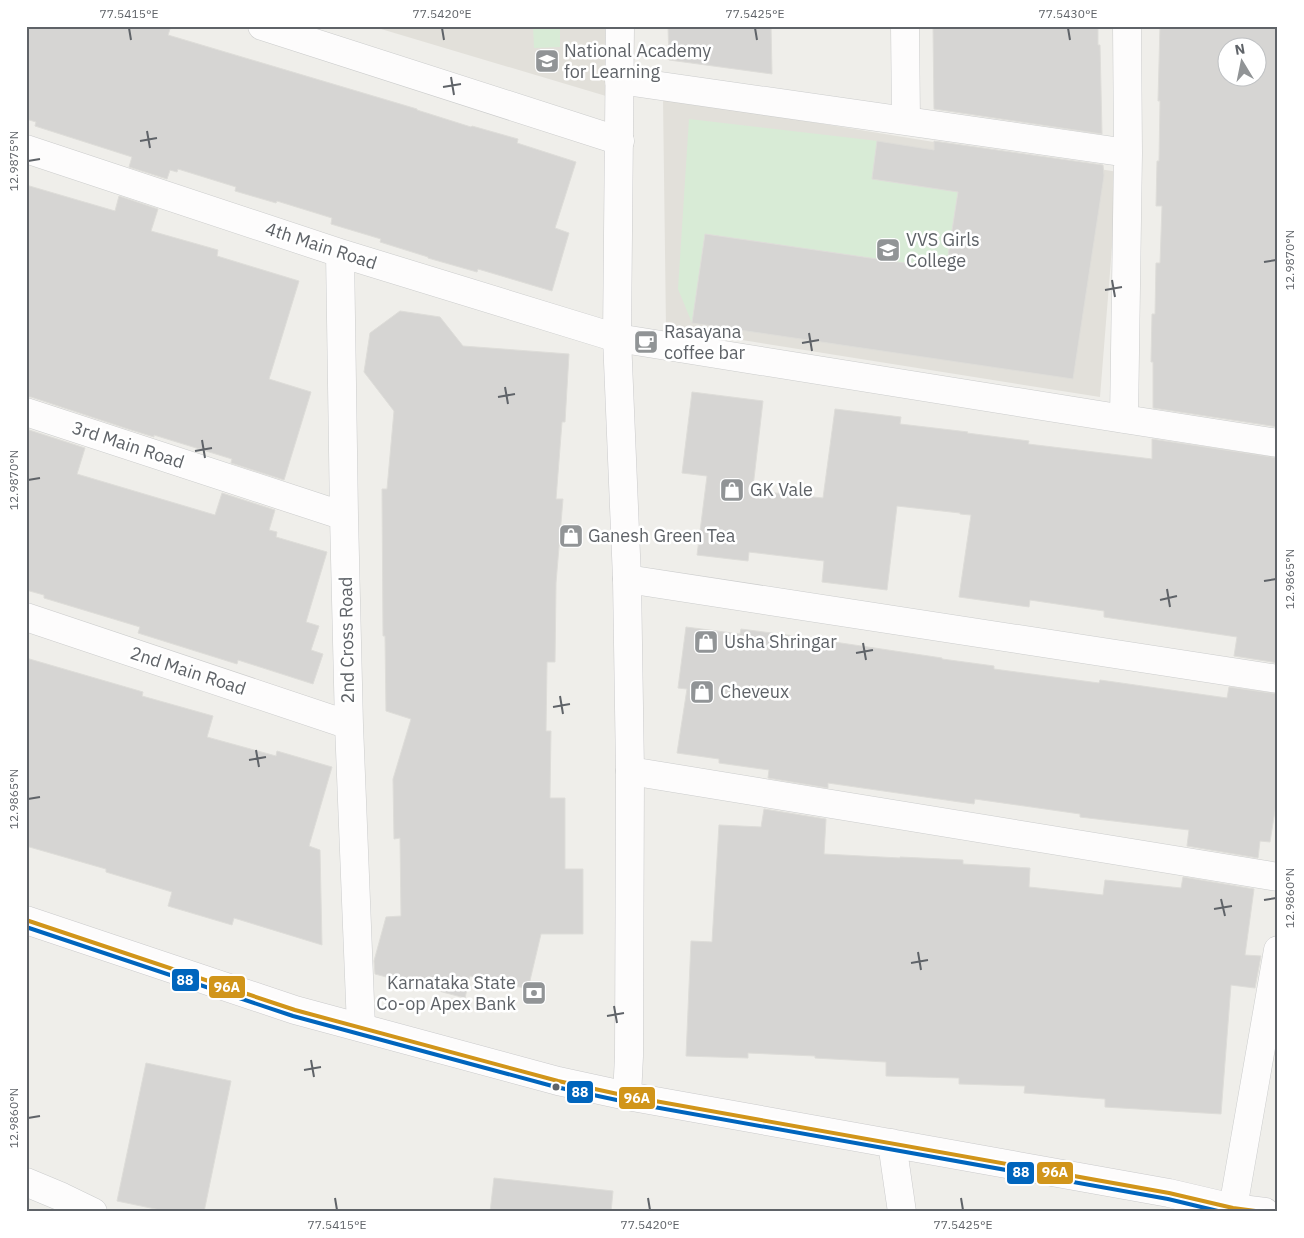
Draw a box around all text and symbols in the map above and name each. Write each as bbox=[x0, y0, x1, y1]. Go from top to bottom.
text: 77.5415°E bbox=[99, 6, 159, 21]
text: 77.5420°E bbox=[412, 6, 472, 21]
text: 77.5425°E bbox=[725, 6, 785, 21]
text: 77.5430°E bbox=[1038, 6, 1098, 21]
north arrow bbox=[1216, 38, 1266, 88]
place label: National Academy for Learning bbox=[564, 39, 711, 83]
text: N bbox=[1233, 39, 1246, 59]
school or university icon: National Academy for Learning bbox=[534, 48, 560, 74]
text: 12.9875°N bbox=[6, 131, 21, 191]
street label: 4th Main Road bbox=[262, 217, 380, 274]
place label: VVS Girls College bbox=[906, 228, 980, 272]
text: 12.9870°N bbox=[1282, 230, 1297, 290]
school or university icon: VVS Girls College bbox=[875, 237, 901, 263]
place label: Rasayana coffee bar bbox=[664, 320, 746, 364]
cafe icon: Rasayana coffee bar bbox=[633, 329, 659, 355]
street label: 3rd Main Road bbox=[69, 416, 187, 473]
text: 12.9870°N bbox=[6, 450, 21, 510]
shop icon: GK Vale bbox=[719, 477, 745, 503]
place label: GK Vale bbox=[750, 478, 813, 501]
shop icon: Ganesh Green Tea bbox=[558, 523, 584, 549]
place label: Ganesh Green Tea bbox=[588, 524, 736, 547]
text: 12.9865°N bbox=[1282, 549, 1297, 609]
street label: 2nd Cross Road bbox=[334, 577, 359, 703]
shop icon: Usha Shringar bbox=[693, 629, 719, 655]
place label: Usha Shringar bbox=[724, 630, 837, 653]
street label: 2nd Main Road bbox=[127, 641, 249, 700]
shop icon: Cheveux bbox=[689, 679, 715, 705]
place label: Cheveux bbox=[720, 680, 789, 703]
text: 12.9865°N bbox=[6, 769, 21, 829]
text: 12.9860°N bbox=[1282, 868, 1297, 928]
line badge: 88 bbox=[171, 968, 200, 992]
text: 88 bbox=[177, 971, 193, 989]
place label: Karnataka State Co-op Apex Bank bbox=[376, 971, 517, 1015]
line badge: 96A bbox=[208, 975, 246, 999]
text: 96A bbox=[214, 978, 241, 996]
bank icon: Karnataka State Co-op Apex Bank bbox=[521, 980, 547, 1006]
line badge: 88 bbox=[566, 1080, 594, 1104]
unlabelled marker bbox=[551, 1082, 561, 1092]
text: 88 bbox=[572, 1083, 588, 1101]
line badge: 96A bbox=[618, 1086, 656, 1110]
text: 12.9860°N bbox=[6, 1088, 21, 1148]
text: 96A bbox=[624, 1089, 651, 1107]
line badge: 88 bbox=[1006, 1161, 1035, 1185]
line badge: 96A bbox=[1036, 1161, 1074, 1185]
text: 88 bbox=[1013, 1163, 1029, 1181]
text: 96A bbox=[1042, 1163, 1069, 1181]
text: 77.5415°E bbox=[307, 1217, 367, 1232]
text: 77.5420°E bbox=[620, 1217, 680, 1232]
text: 77.5425°E bbox=[933, 1217, 993, 1232]

